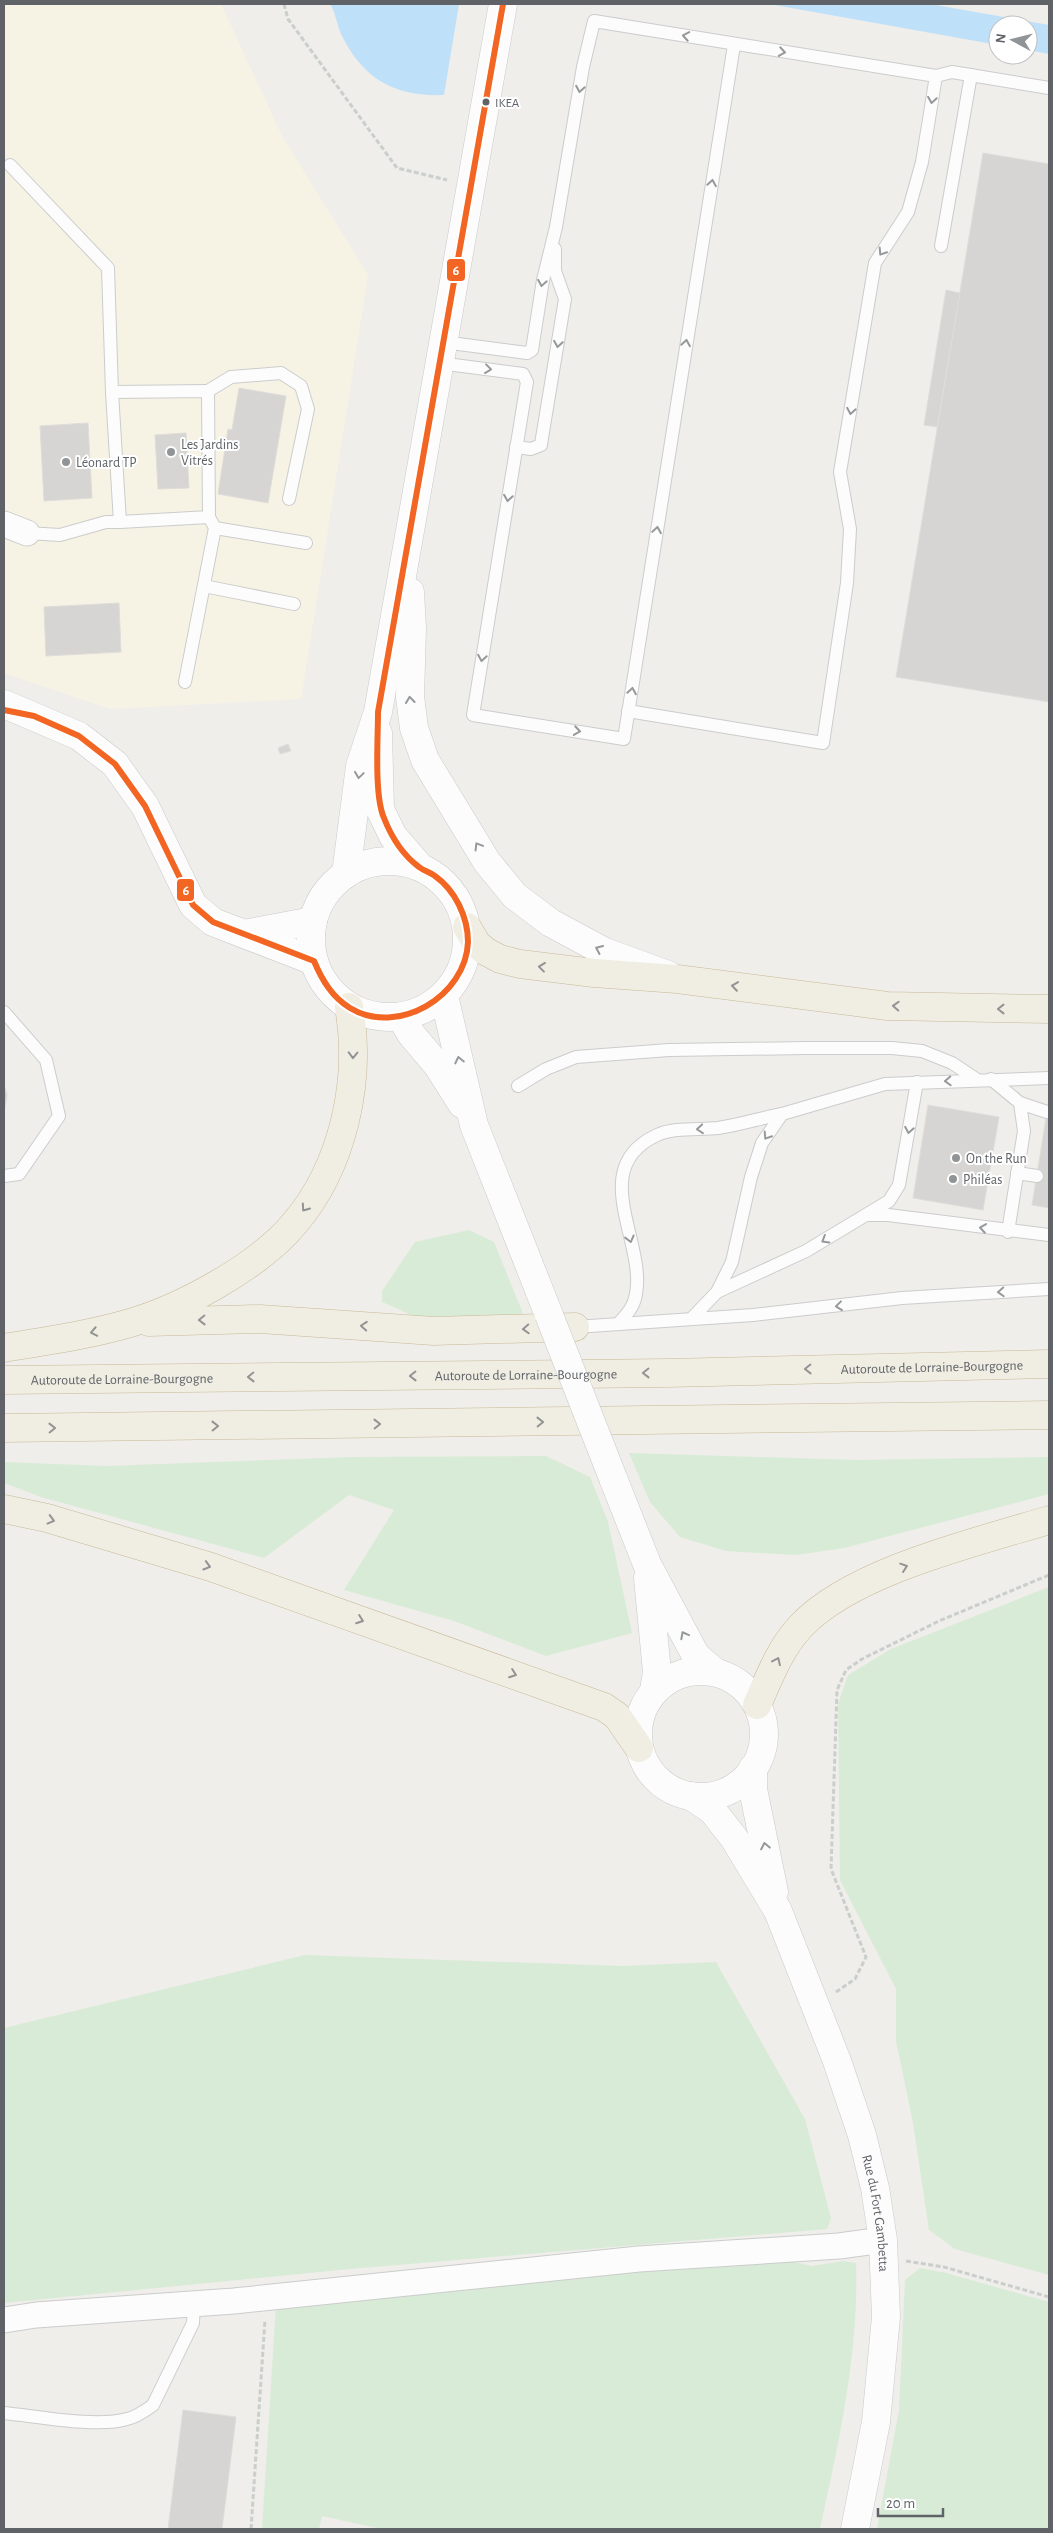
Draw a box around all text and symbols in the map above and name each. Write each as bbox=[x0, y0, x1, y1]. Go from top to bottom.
north arrow bbox=[988, 15, 1038, 65]
one-way arrow bbox=[681, 32, 690, 42]
text: N bbox=[994, 33, 1009, 44]
one-way arrow bbox=[778, 47, 786, 57]
one-way arrow bbox=[575, 84, 585, 93]
marker: IKEA bbox=[481, 97, 491, 107]
place label: IKEA bbox=[495, 97, 520, 110]
one-way arrow bbox=[927, 97, 938, 105]
one-way arrow bbox=[706, 178, 716, 187]
one-way arrow bbox=[879, 247, 888, 256]
line badge: 6 bbox=[446, 258, 466, 282]
text: 6 bbox=[453, 264, 460, 278]
one-way arrow bbox=[538, 278, 548, 287]
one-way arrow bbox=[553, 339, 563, 348]
one-way arrow bbox=[681, 339, 691, 348]
one-way arrow bbox=[484, 363, 492, 374]
one-way arrow bbox=[847, 407, 857, 415]
place label: Les Jardins Vitrés bbox=[181, 438, 239, 468]
marker: Les Jardins Vitrés bbox=[165, 446, 177, 458]
marker: Léonard TP bbox=[60, 456, 72, 468]
place label: Léonard TP bbox=[76, 456, 137, 470]
one-way arrow bbox=[503, 494, 514, 502]
one-way arrow bbox=[651, 526, 662, 534]
one-way arrow bbox=[477, 654, 487, 663]
one-way arrow bbox=[626, 686, 636, 695]
one-way arrow bbox=[405, 696, 416, 704]
one-way arrow bbox=[573, 726, 581, 736]
one-way arrow bbox=[354, 771, 364, 779]
one-way arrow bbox=[474, 842, 484, 851]
line badge: 6 bbox=[176, 878, 195, 902]
text: 6 bbox=[183, 884, 190, 898]
one-way arrow bbox=[595, 945, 604, 956]
one-way arrow bbox=[537, 962, 545, 973]
one-way arrow bbox=[731, 981, 739, 992]
one-way arrow bbox=[892, 1001, 900, 1011]
one-way arrow bbox=[996, 1004, 1004, 1014]
one-way arrow bbox=[348, 1052, 358, 1060]
one-way arrow bbox=[454, 1056, 465, 1065]
one-way arrow bbox=[944, 1075, 952, 1086]
one-way arrow bbox=[695, 1124, 703, 1135]
one-way arrow bbox=[904, 1126, 914, 1134]
one-way arrow bbox=[764, 1131, 773, 1140]
marker: On the Run bbox=[950, 1152, 962, 1164]
place label: On the Run bbox=[966, 1152, 1027, 1166]
marker: Philéas bbox=[947, 1173, 959, 1185]
place label: Philéas bbox=[963, 1173, 1003, 1187]
one-way arrow bbox=[302, 1202, 311, 1212]
one-way arrow bbox=[979, 1223, 987, 1234]
one-way arrow bbox=[624, 1234, 635, 1243]
one-way arrow bbox=[821, 1234, 830, 1244]
one-way arrow bbox=[996, 1287, 1004, 1298]
one-way arrow bbox=[834, 1300, 842, 1311]
one-way arrow bbox=[197, 1315, 205, 1325]
one-way arrow bbox=[360, 1321, 368, 1332]
one-way arrow bbox=[522, 1324, 530, 1335]
one-way arrow bbox=[90, 1326, 99, 1337]
street label: Autoroute de Lorraine-Bourgogne bbox=[841, 1359, 1023, 1377]
one-way arrow bbox=[804, 1364, 812, 1374]
street label: Autoroute de Lorraine-Bourgogne bbox=[435, 1368, 617, 1383]
one-way arrow bbox=[641, 1368, 649, 1378]
one-way arrow bbox=[409, 1370, 417, 1381]
street label: Autoroute de Lorraine-Bourgogne bbox=[31, 1372, 213, 1388]
one-way arrow bbox=[246, 1372, 254, 1382]
one-way arrow bbox=[536, 1417, 544, 1427]
one-way arrow bbox=[374, 1419, 382, 1429]
one-way arrow bbox=[212, 1421, 219, 1431]
one-way arrow bbox=[49, 1423, 57, 1433]
one-way arrow bbox=[47, 1514, 55, 1524]
one-way arrow bbox=[202, 1561, 211, 1571]
one-way arrow bbox=[899, 1563, 908, 1573]
one-way arrow bbox=[356, 1614, 364, 1624]
one-way arrow bbox=[681, 1631, 691, 1640]
one-way arrow bbox=[771, 1657, 782, 1666]
one-way arrow bbox=[509, 1669, 517, 1679]
one-way arrow bbox=[760, 1842, 770, 1850]
street label: Rue du Fort Gambetta bbox=[859, 2153, 890, 2273]
scale bar bbox=[878, 2486, 943, 2518]
text: 20 m bbox=[886, 2496, 915, 2511]

